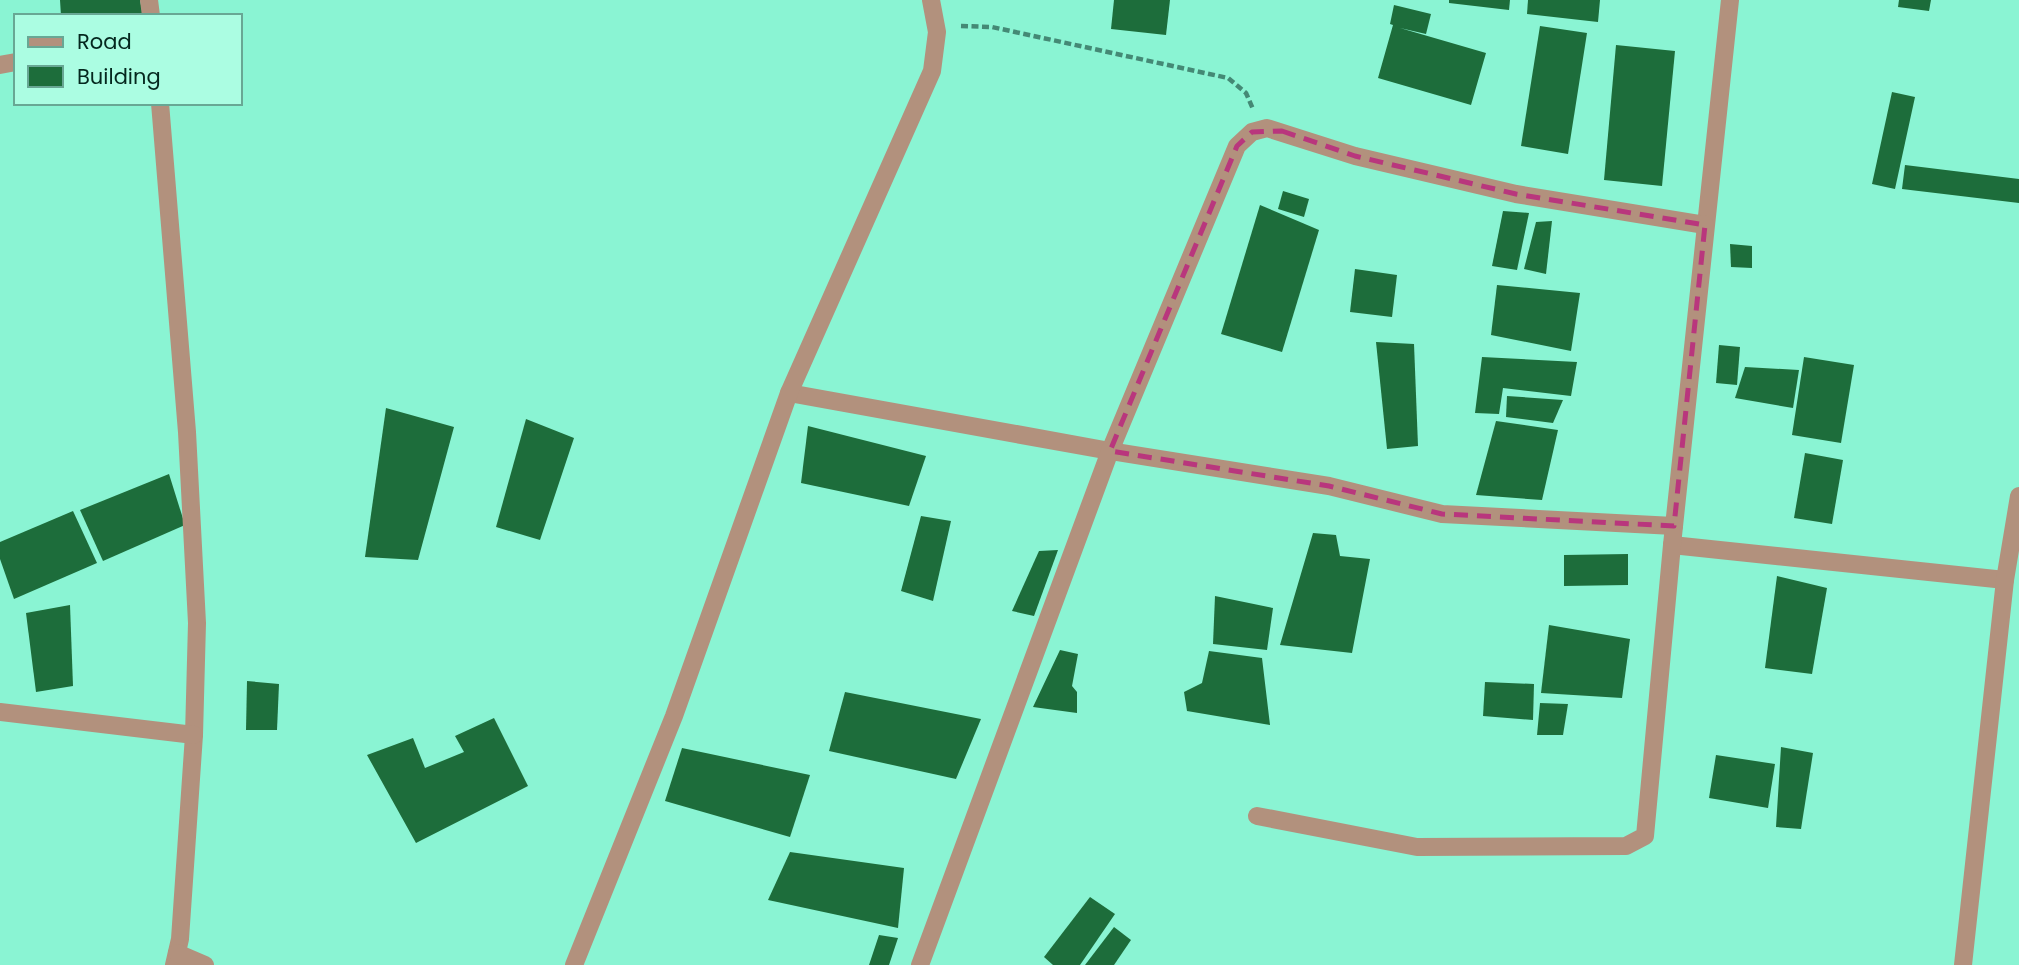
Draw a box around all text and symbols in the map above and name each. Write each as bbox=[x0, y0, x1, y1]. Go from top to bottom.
legend bbox=[14, 14, 242, 105]
text: Road bbox=[77, 27, 132, 56]
text: Building bbox=[77, 62, 161, 91]

